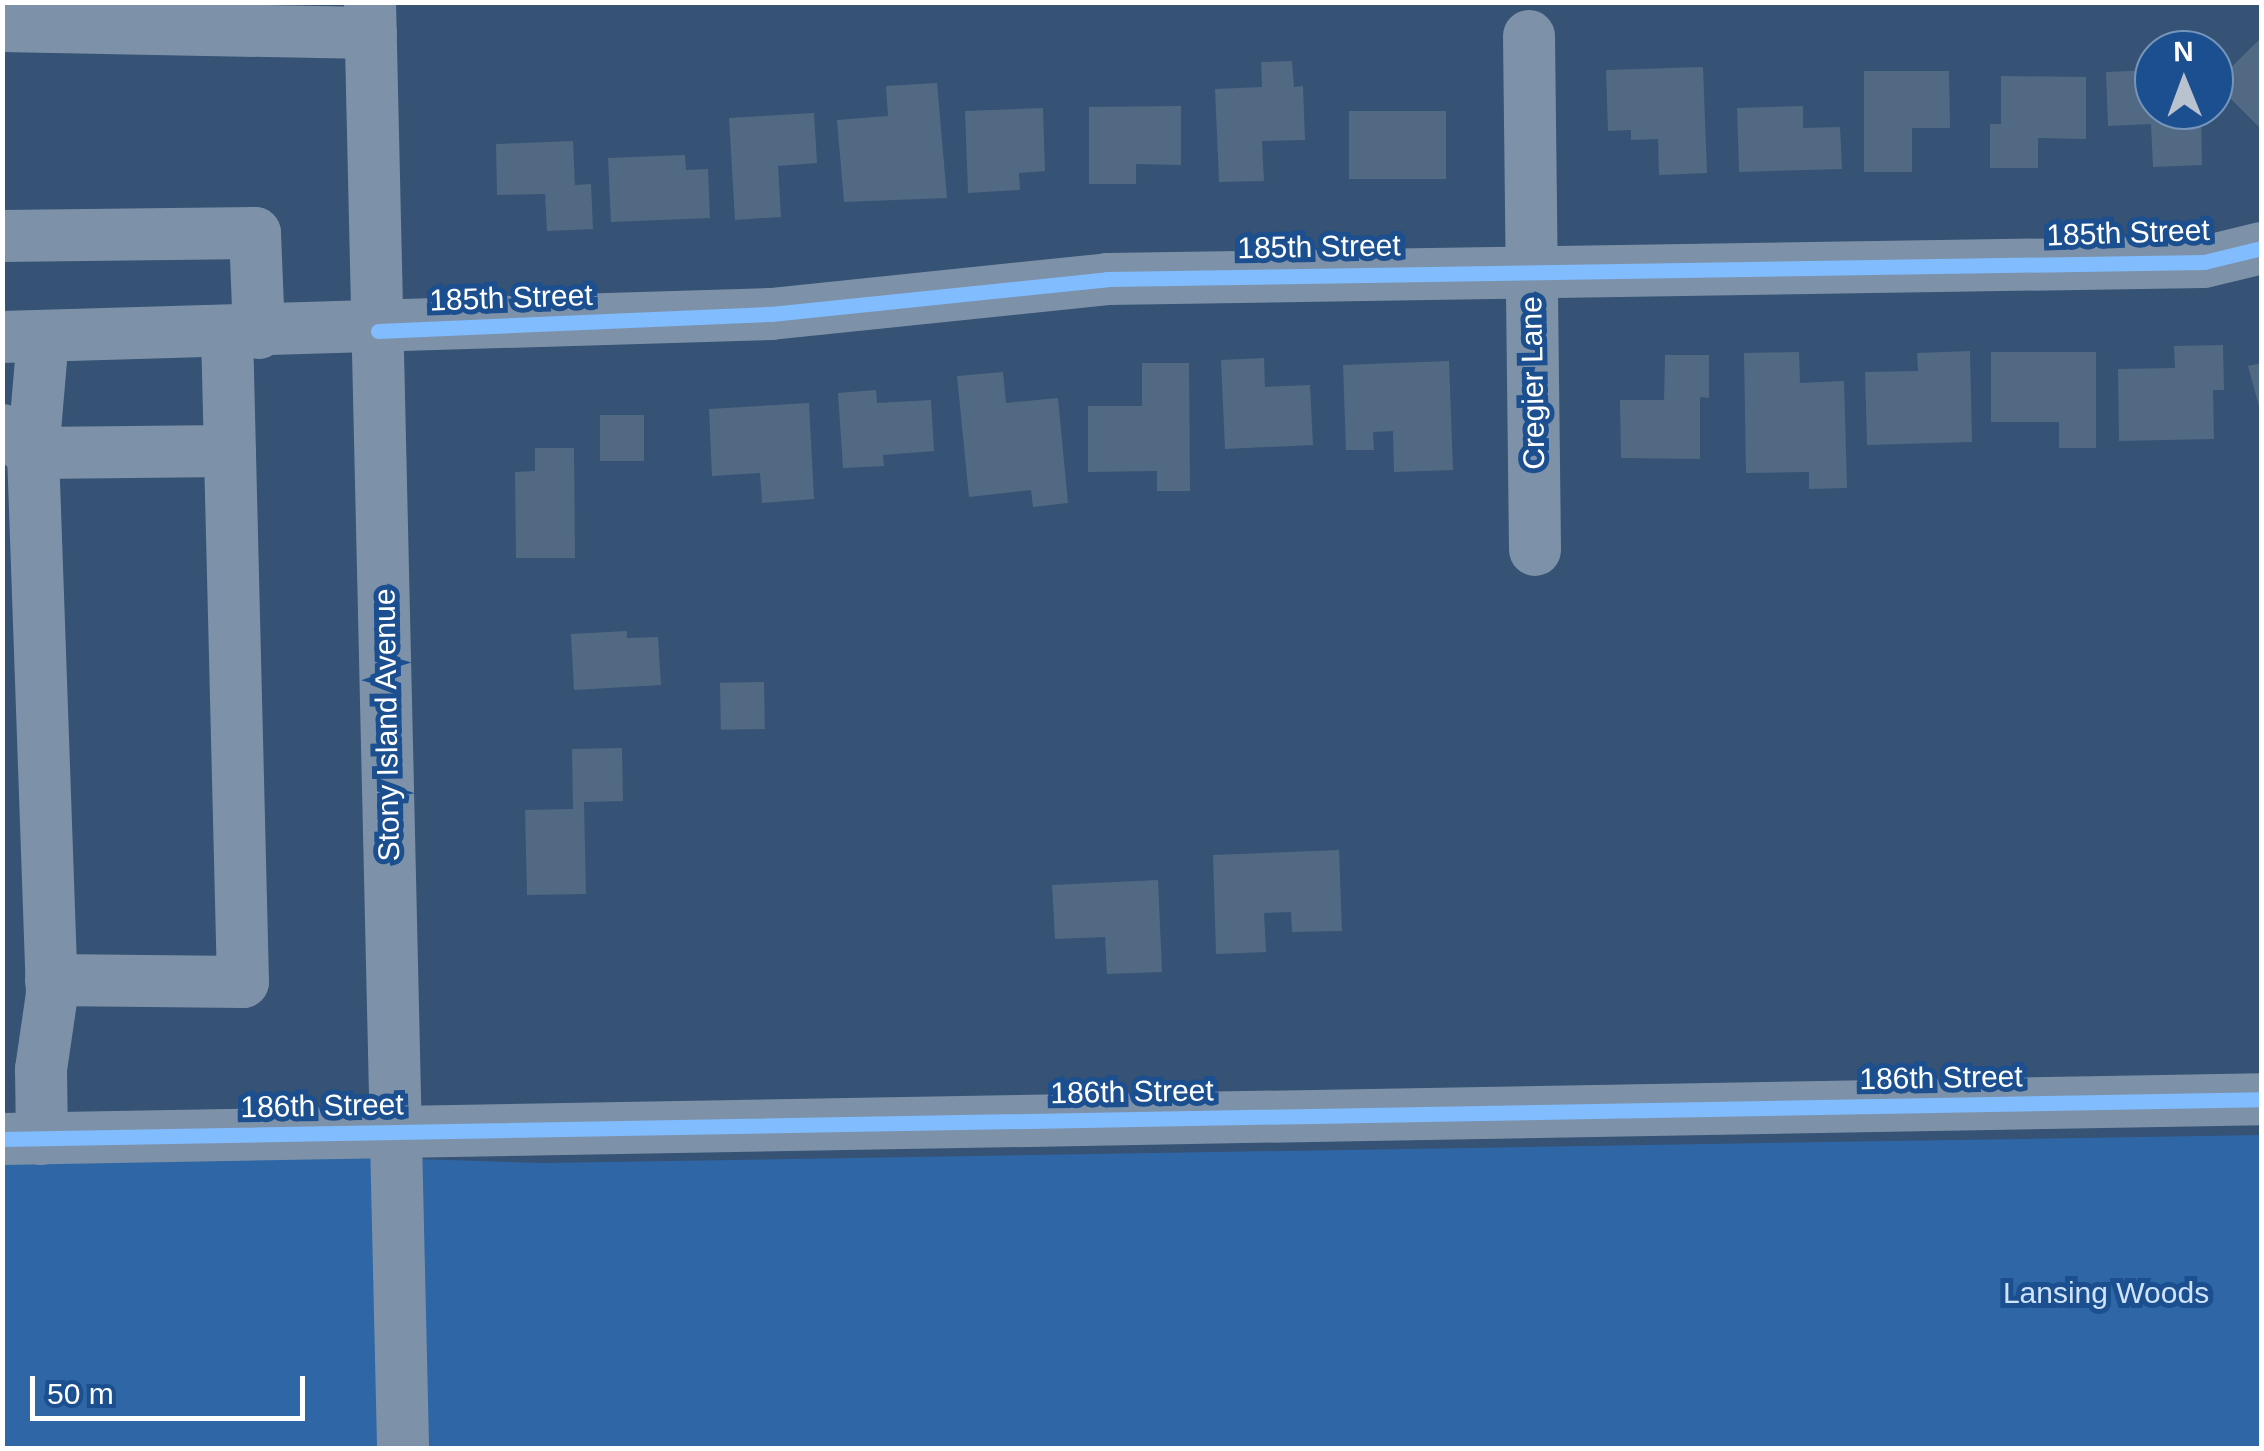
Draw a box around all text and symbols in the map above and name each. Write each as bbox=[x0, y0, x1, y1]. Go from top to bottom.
north arrow bbox=[2134, 30, 2234, 130]
text: N bbox=[2173, 36, 2194, 67]
street label: 185th Street bbox=[2046, 212, 2210, 254]
street label: 185th Street bbox=[1237, 228, 1401, 266]
street label: 185th Street bbox=[429, 277, 593, 319]
street label: Cregier Lane bbox=[1513, 296, 1553, 470]
street label: Stony Island Avenue bbox=[367, 587, 407, 863]
street label: 186th Street bbox=[1859, 1059, 2023, 1097]
street label: 186th Street bbox=[1050, 1073, 1214, 1111]
street label: 186th Street bbox=[240, 1087, 404, 1125]
park label: Lansing Woods bbox=[2003, 1275, 2209, 1311]
scale bar bbox=[35, 1356, 310, 1418]
text: 50 m bbox=[47, 1377, 114, 1410]

